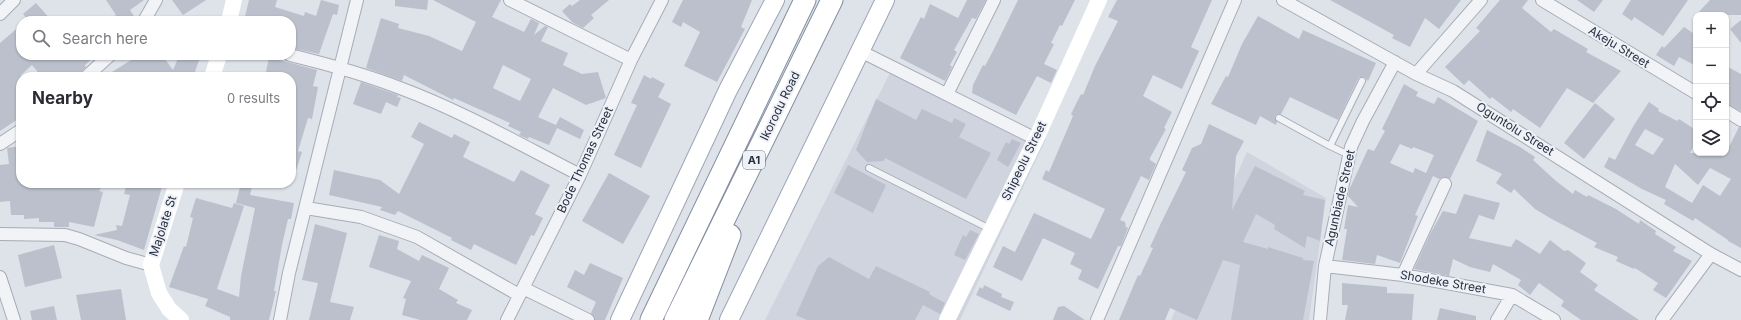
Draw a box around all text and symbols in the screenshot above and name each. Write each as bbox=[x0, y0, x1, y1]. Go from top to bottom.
map controls bbox=[1693, 12, 1729, 156]
button: + bbox=[1693, 12, 1729, 48]
search box bbox=[16, 16, 296, 60]
street label: Akeju Street bbox=[1586, 22, 1653, 71]
icon: search bbox=[30, 27, 52, 49]
text: Search here bbox=[62, 29, 148, 48]
button: − bbox=[1693, 48, 1729, 84]
street label: Ikorodu Road bbox=[756, 69, 803, 143]
button: locate bbox=[1693, 84, 1729, 120]
text: Nearby bbox=[32, 88, 93, 108]
text: 0 results bbox=[227, 90, 280, 106]
street label: Oguntolu Street bbox=[1474, 99, 1557, 159]
street label: Bode Thomas Street bbox=[553, 104, 616, 215]
street label: Shipeolu Street bbox=[998, 119, 1049, 203]
button: layers bbox=[1693, 120, 1729, 156]
street label: Agunbiade Street bbox=[1321, 148, 1358, 248]
road number: A1 bbox=[743, 151, 765, 169]
street label: Majolate St bbox=[146, 193, 179, 258]
street label: Shodeke Street bbox=[1399, 267, 1487, 296]

